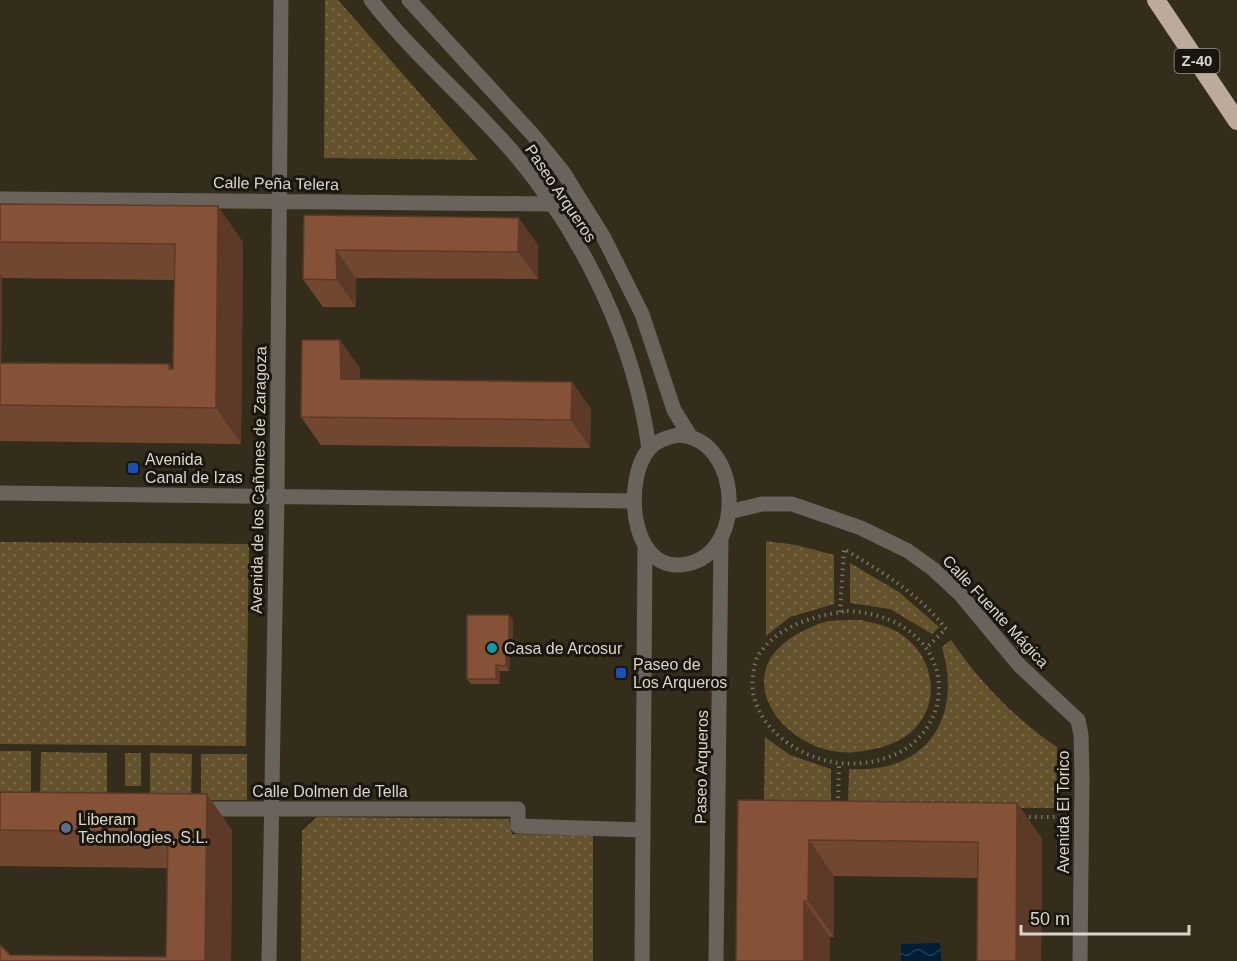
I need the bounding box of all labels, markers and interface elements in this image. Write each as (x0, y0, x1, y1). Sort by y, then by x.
road number: Z-40 (1174, 49, 1220, 73)
street label: Paseo Arqueros (522, 141, 599, 245)
street label: Calle Peña Telera (213, 174, 339, 193)
street label: Avenida de los Cañones de Zaragoza (248, 346, 269, 614)
place label: Avenida Canal de Izas (145, 451, 243, 486)
marker: Avenida Canal de Izas (126, 461, 140, 475)
street label: Calle Fuente Mágica (939, 552, 1052, 671)
place label: Casa de Arcosur (504, 640, 623, 657)
marker: Casa de Arcosur (485, 641, 499, 655)
place label: Paseo de Los Arqueros (633, 656, 727, 691)
marker: Paseo de Los Arqueros (614, 666, 628, 680)
street label: Paseo Arqueros (692, 710, 711, 824)
street label: Avenida El Torico (1055, 750, 1072, 874)
street label: Calle Dolmen de Tella (252, 783, 408, 800)
place label: Liberam Technologies, S.L. (78, 811, 209, 846)
marker: Liberam Technologies, S.L. (59, 821, 73, 835)
scale bar (1021, 898, 1189, 936)
text: 50 m (1030, 909, 1070, 929)

